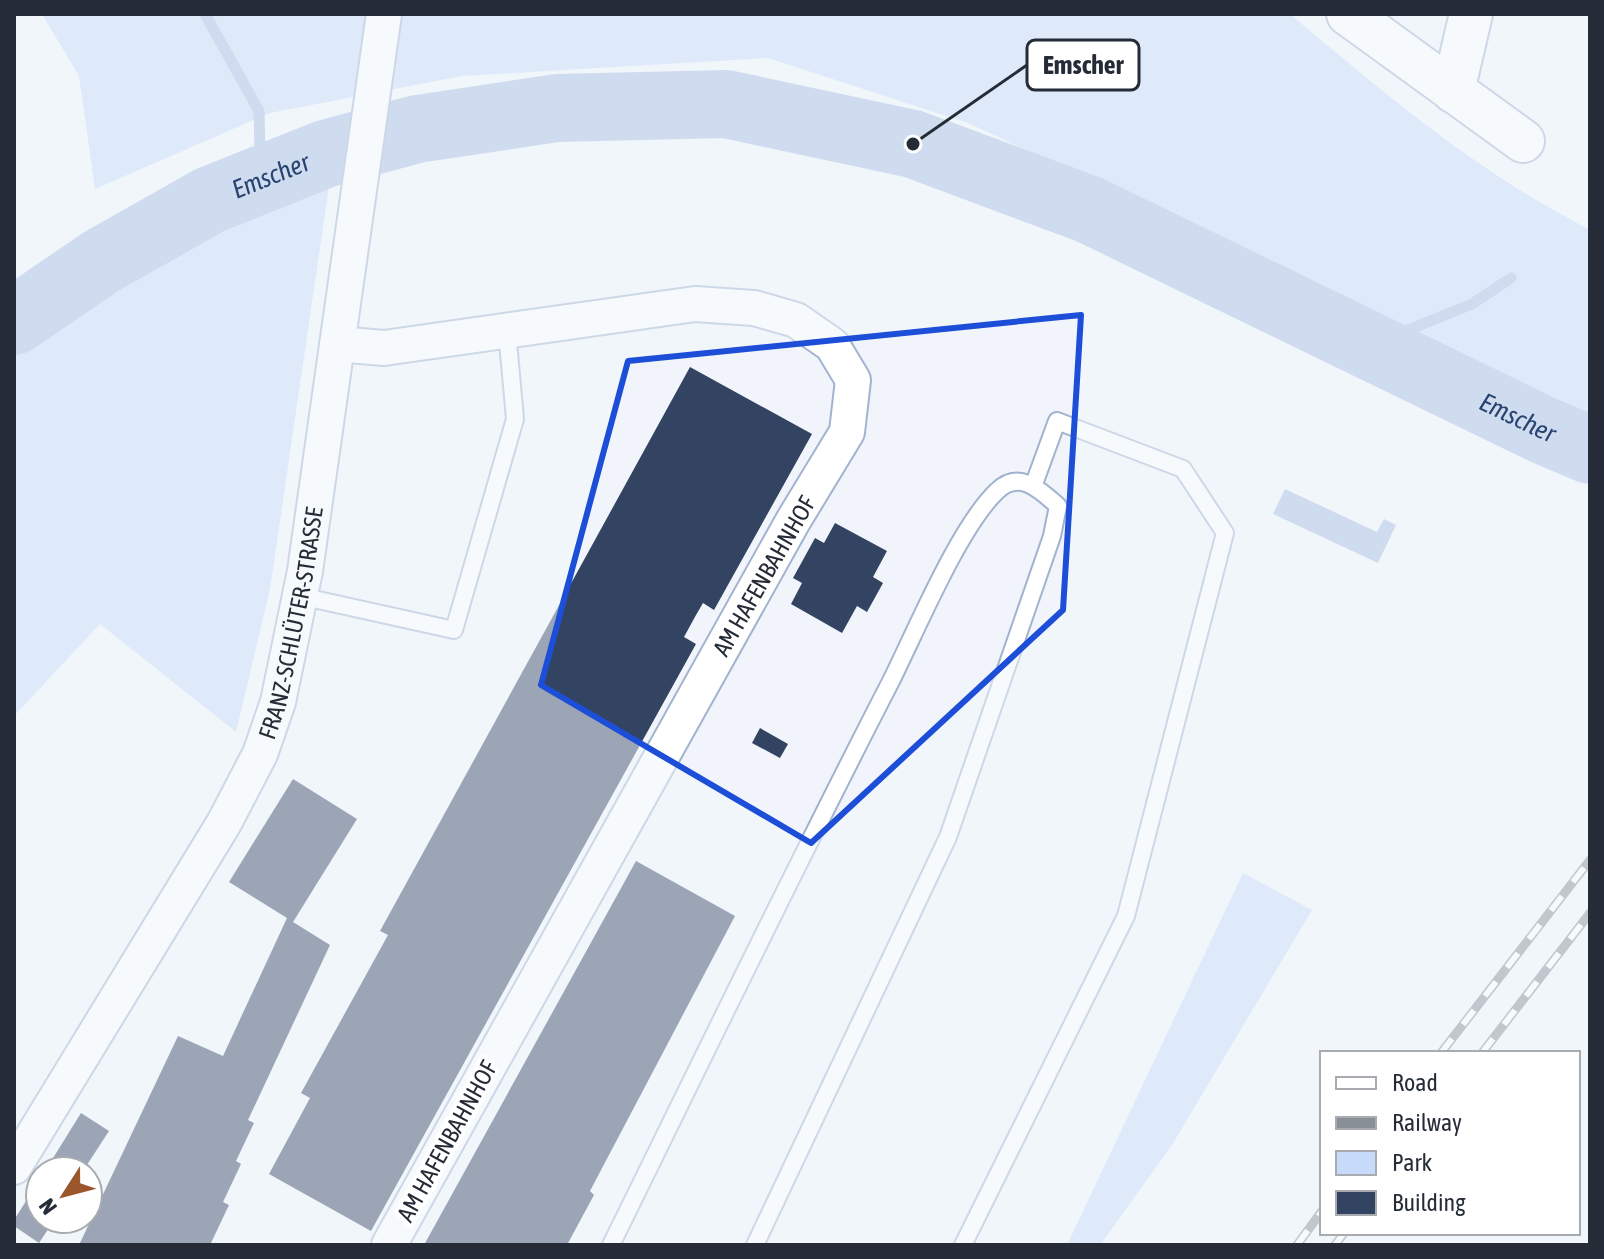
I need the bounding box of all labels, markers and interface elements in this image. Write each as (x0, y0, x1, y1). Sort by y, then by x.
callout: Emscher (1027, 40, 1139, 90)
text: Emscher (1043, 50, 1125, 80)
water label: Emscher (228, 146, 315, 205)
water label: Emscher (1475, 387, 1561, 449)
street label: AM HAFENBAHNHOF (707, 491, 821, 661)
street label: FRANZ-SCHLÜTER-STRASSE (253, 505, 327, 742)
legend (1320, 1051, 1580, 1235)
street label: AM HAFENBAHNHOF (392, 1056, 503, 1226)
text: Road (1392, 1069, 1438, 1096)
text: Railway (1392, 1109, 1462, 1136)
text: Park (1392, 1149, 1433, 1176)
north arrow (24, 1155, 104, 1235)
text: Building (1392, 1189, 1466, 1216)
text: N (33, 1194, 62, 1220)

